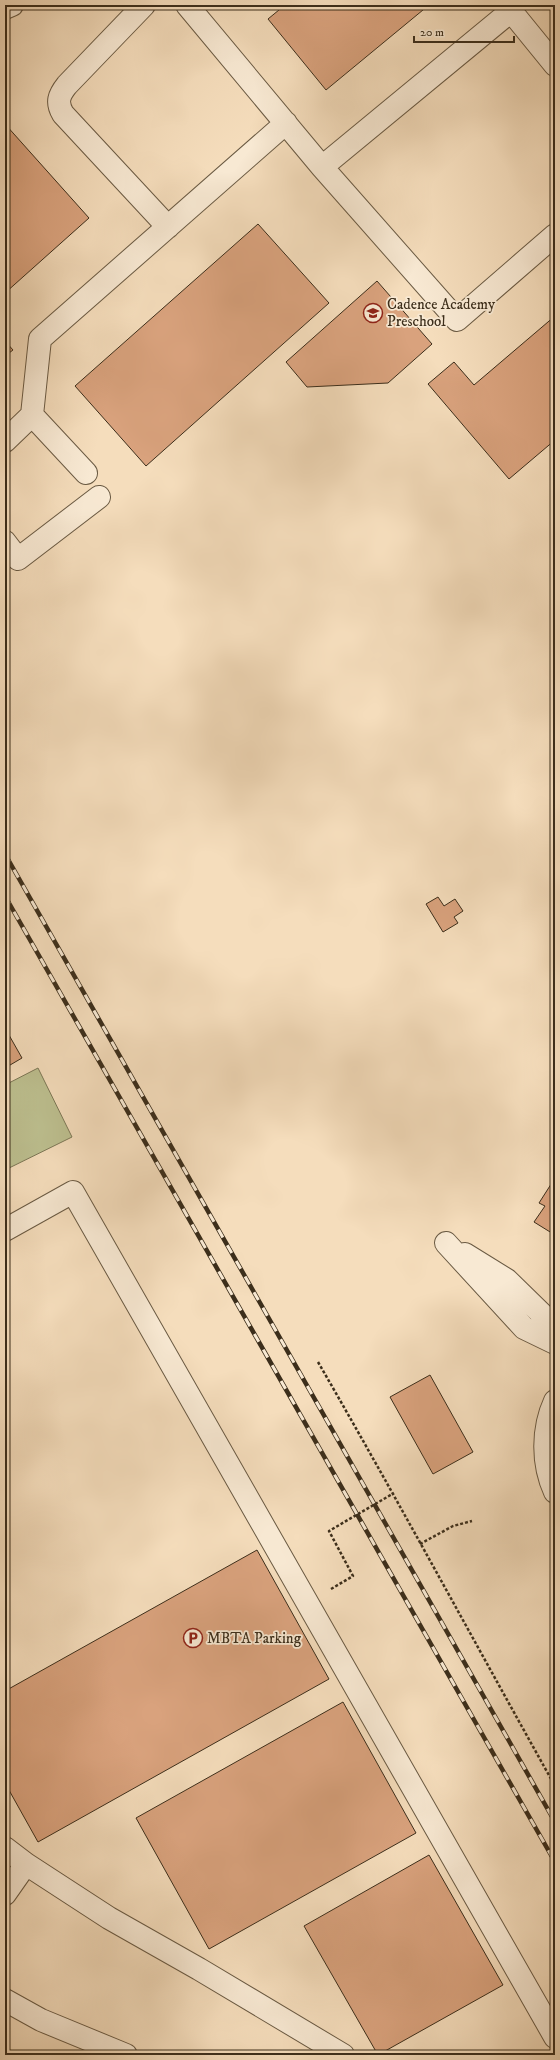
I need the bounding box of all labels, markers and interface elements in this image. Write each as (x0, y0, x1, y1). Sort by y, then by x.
scale bar (414, 18, 514, 44)
text: 20 m (420, 25, 444, 40)
place label: Cadence Academy Preschool (387, 295, 496, 331)
school or university icon: Cadence Academy Preschool (362, 302, 384, 324)
parking icon: MBTA Parking (182, 1627, 204, 1649)
place label: MBTA Parking (207, 1629, 302, 1648)

